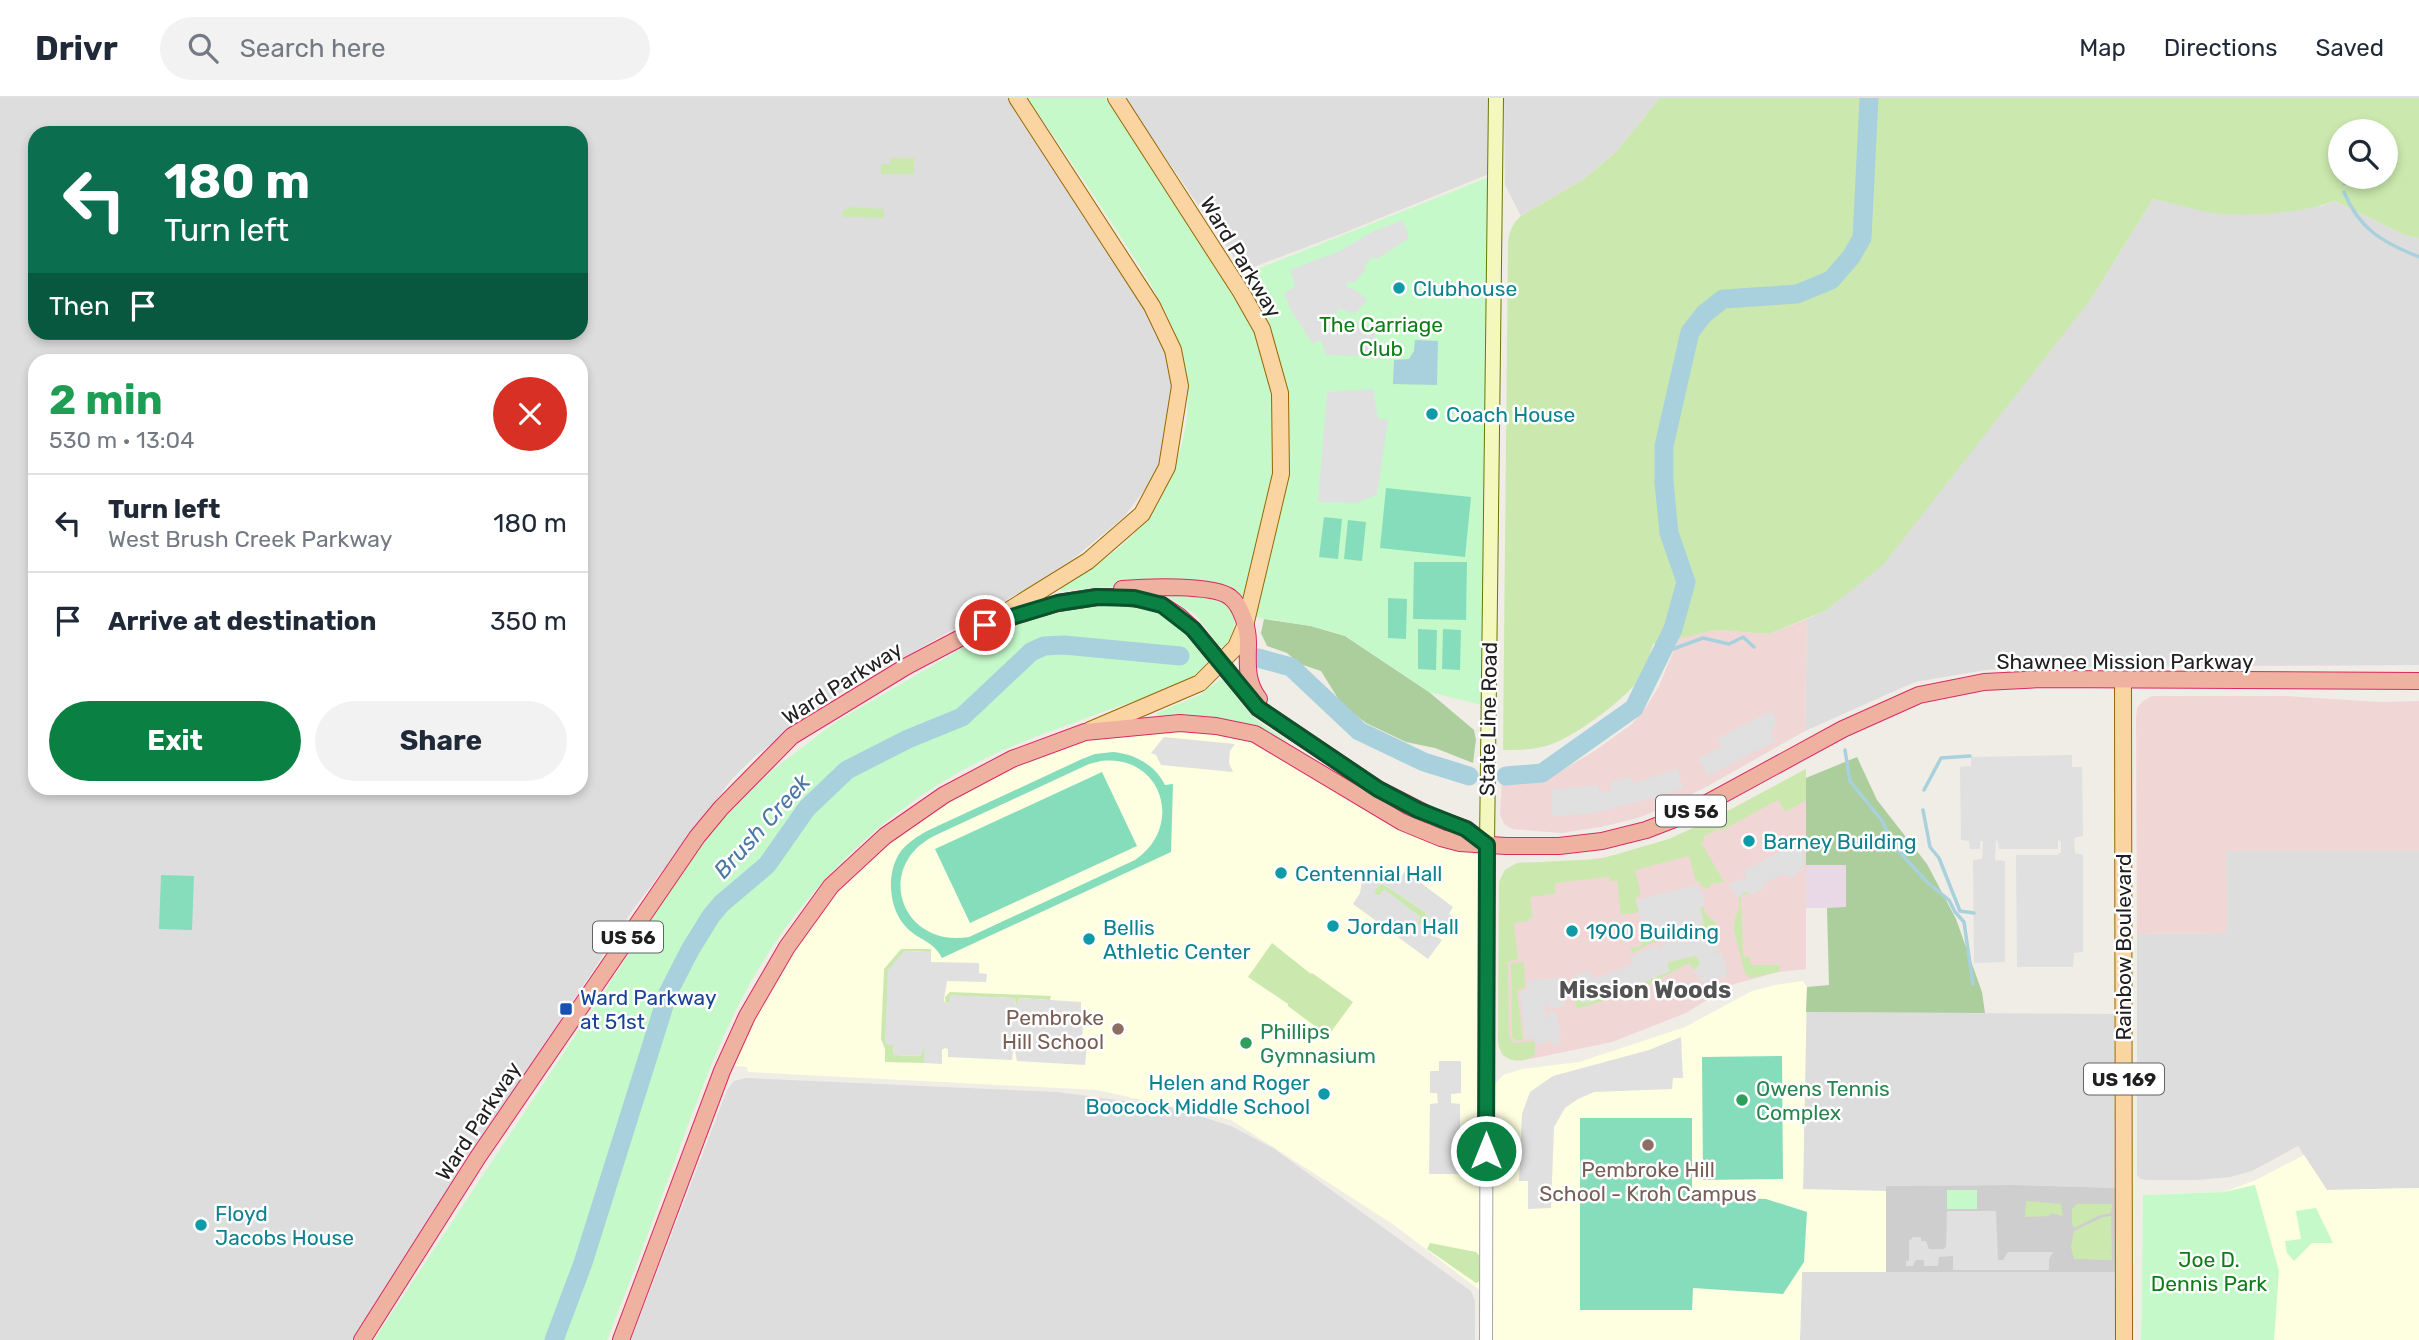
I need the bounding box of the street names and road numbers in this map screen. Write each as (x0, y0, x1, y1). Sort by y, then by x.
street label: Ward Parkway (1195, 192, 1287, 322)
street label: Ward Parkway (777, 636, 907, 730)
street label: State Line Road (1474, 642, 1502, 796)
street label: Shawnee Mission Parkway (1997, 649, 2254, 674)
road number: US 56 (1656, 796, 1726, 826)
street label: Rainbow Boulevard (2111, 853, 2136, 1041)
road number: US 56 (593, 922, 663, 952)
street label: Ward Parkway (430, 1057, 526, 1185)
road number: US 169 (2084, 1063, 2164, 1094)

